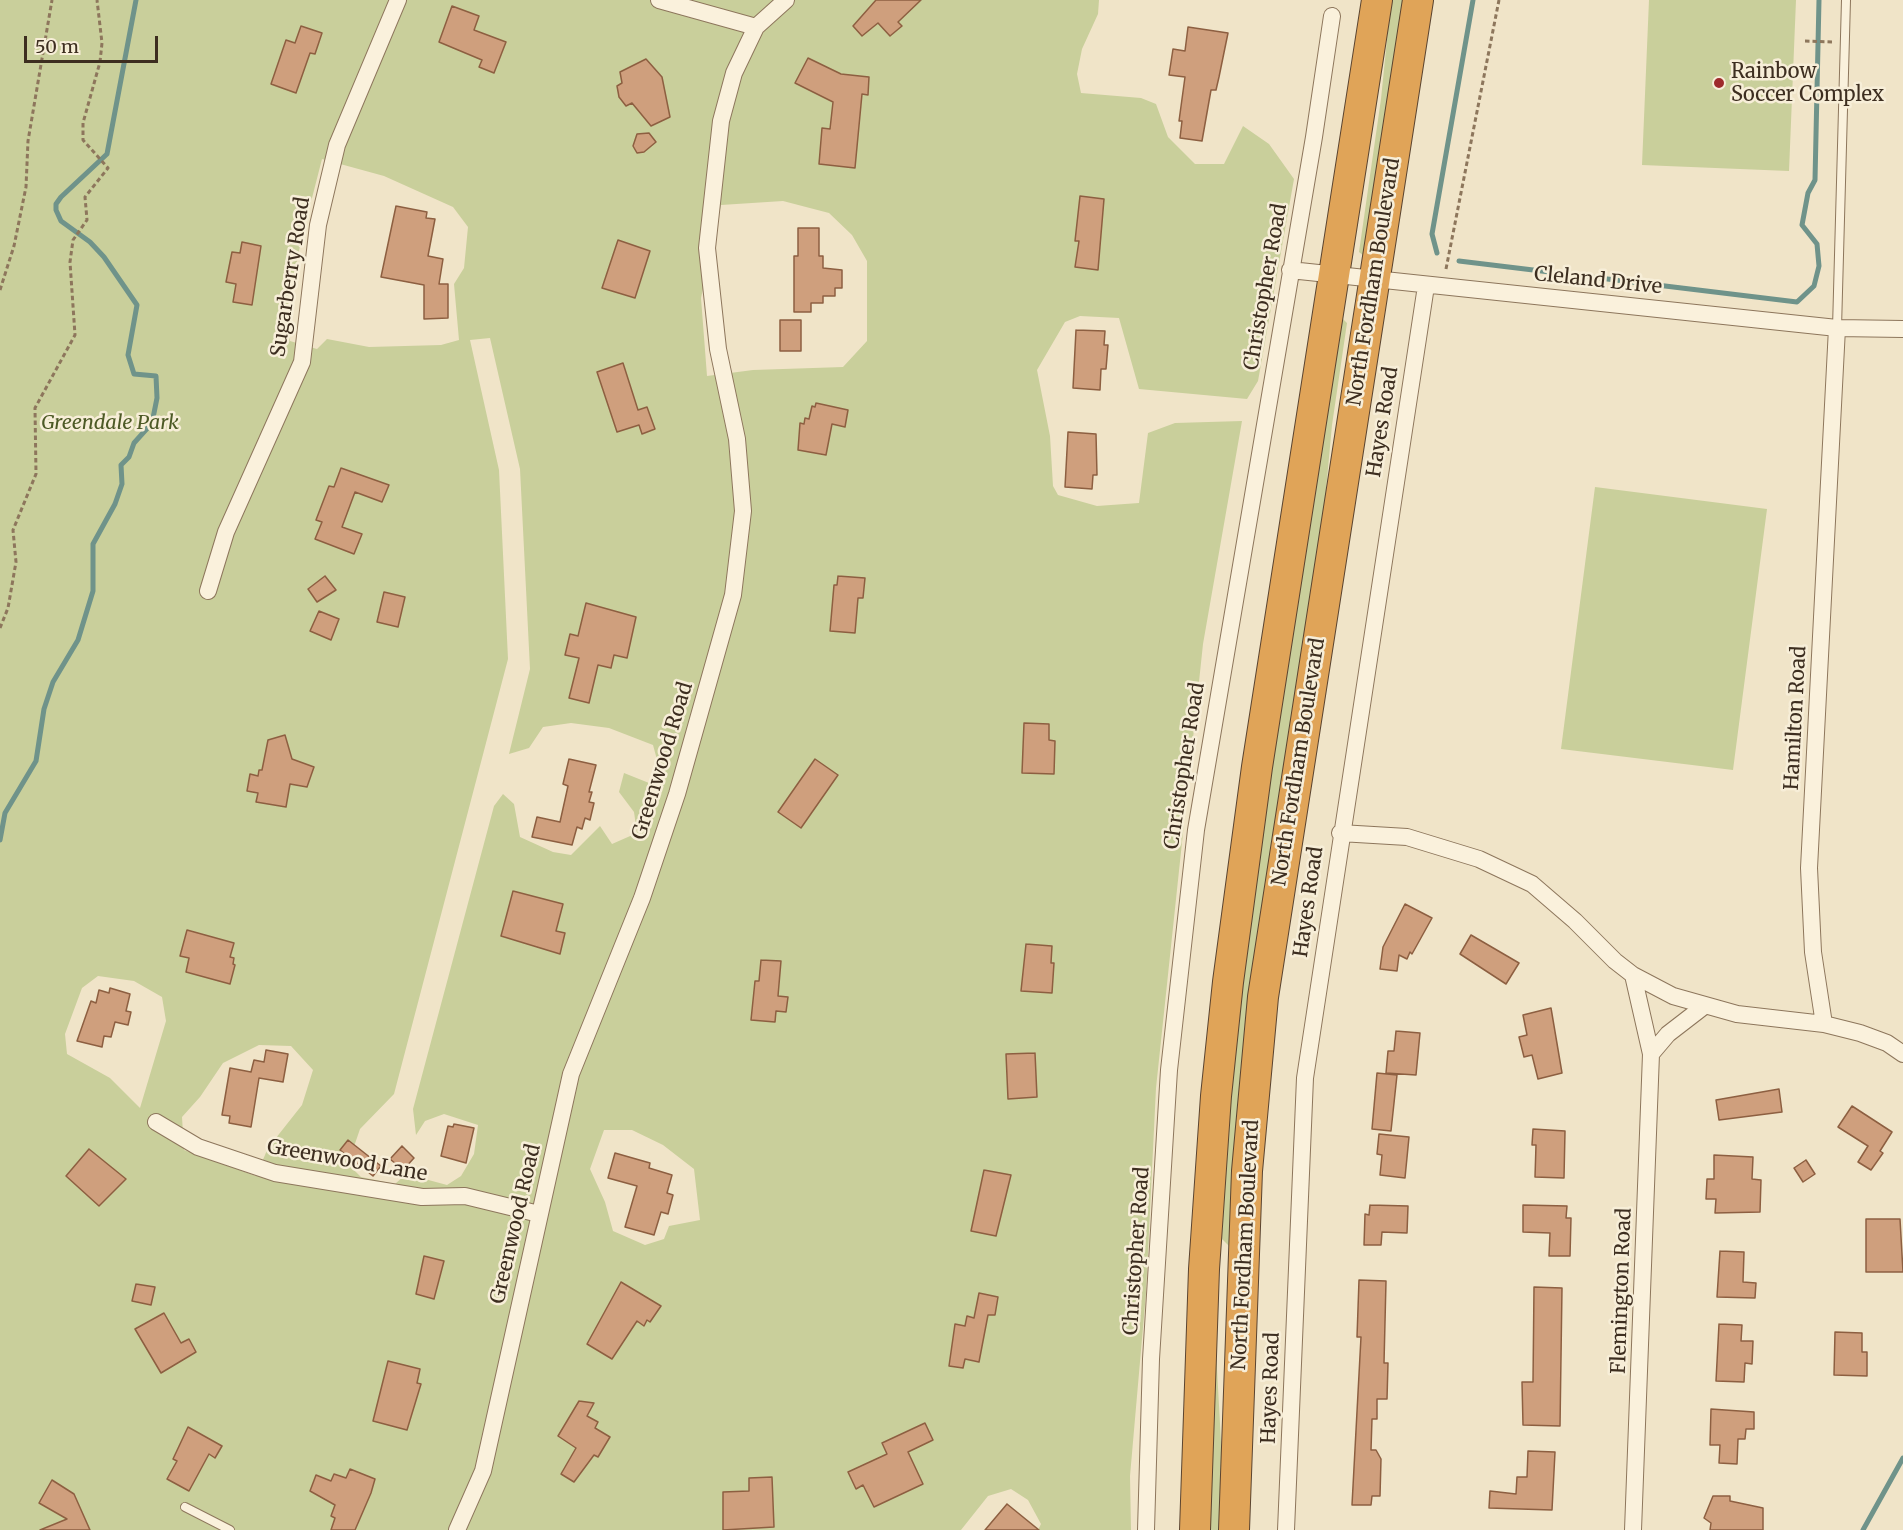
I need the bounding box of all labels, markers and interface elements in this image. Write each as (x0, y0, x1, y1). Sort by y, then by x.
scale bar (27, 24, 160, 62)
text: 50 m (35, 35, 79, 58)
place label: Rainbow Soccer Complex (1731, 60, 1884, 107)
marker: Rainbow Soccer Complex (1712, 76, 1726, 90)
street label: North Fordham Boulevard (1343, 156, 1405, 408)
street label: Sugarberry Road (267, 195, 315, 359)
street label: Christopher Road (1240, 202, 1292, 372)
street label: Cleland Drive (1533, 262, 1663, 300)
street label: Hayes Road (1362, 365, 1404, 479)
park label: Greendale Park (41, 411, 179, 435)
street label: North Fordham Boulevard (1268, 636, 1330, 888)
street label: Hamilton Road (1780, 645, 1812, 791)
street label: Greenwood Road (628, 679, 698, 843)
street label: Christopher Road (1160, 681, 1210, 851)
street label: Hayes Road (1289, 845, 1329, 959)
street label: North Fordham Boulevard (1227, 1119, 1265, 1371)
street label: Greenwood Lane (265, 1135, 429, 1187)
street label: Greenwood Road (486, 1142, 546, 1306)
street label: Christopher Road (1119, 1166, 1155, 1336)
street label: Flemington Road (1607, 1208, 1637, 1374)
street label: Hayes Road (1257, 1332, 1285, 1444)

